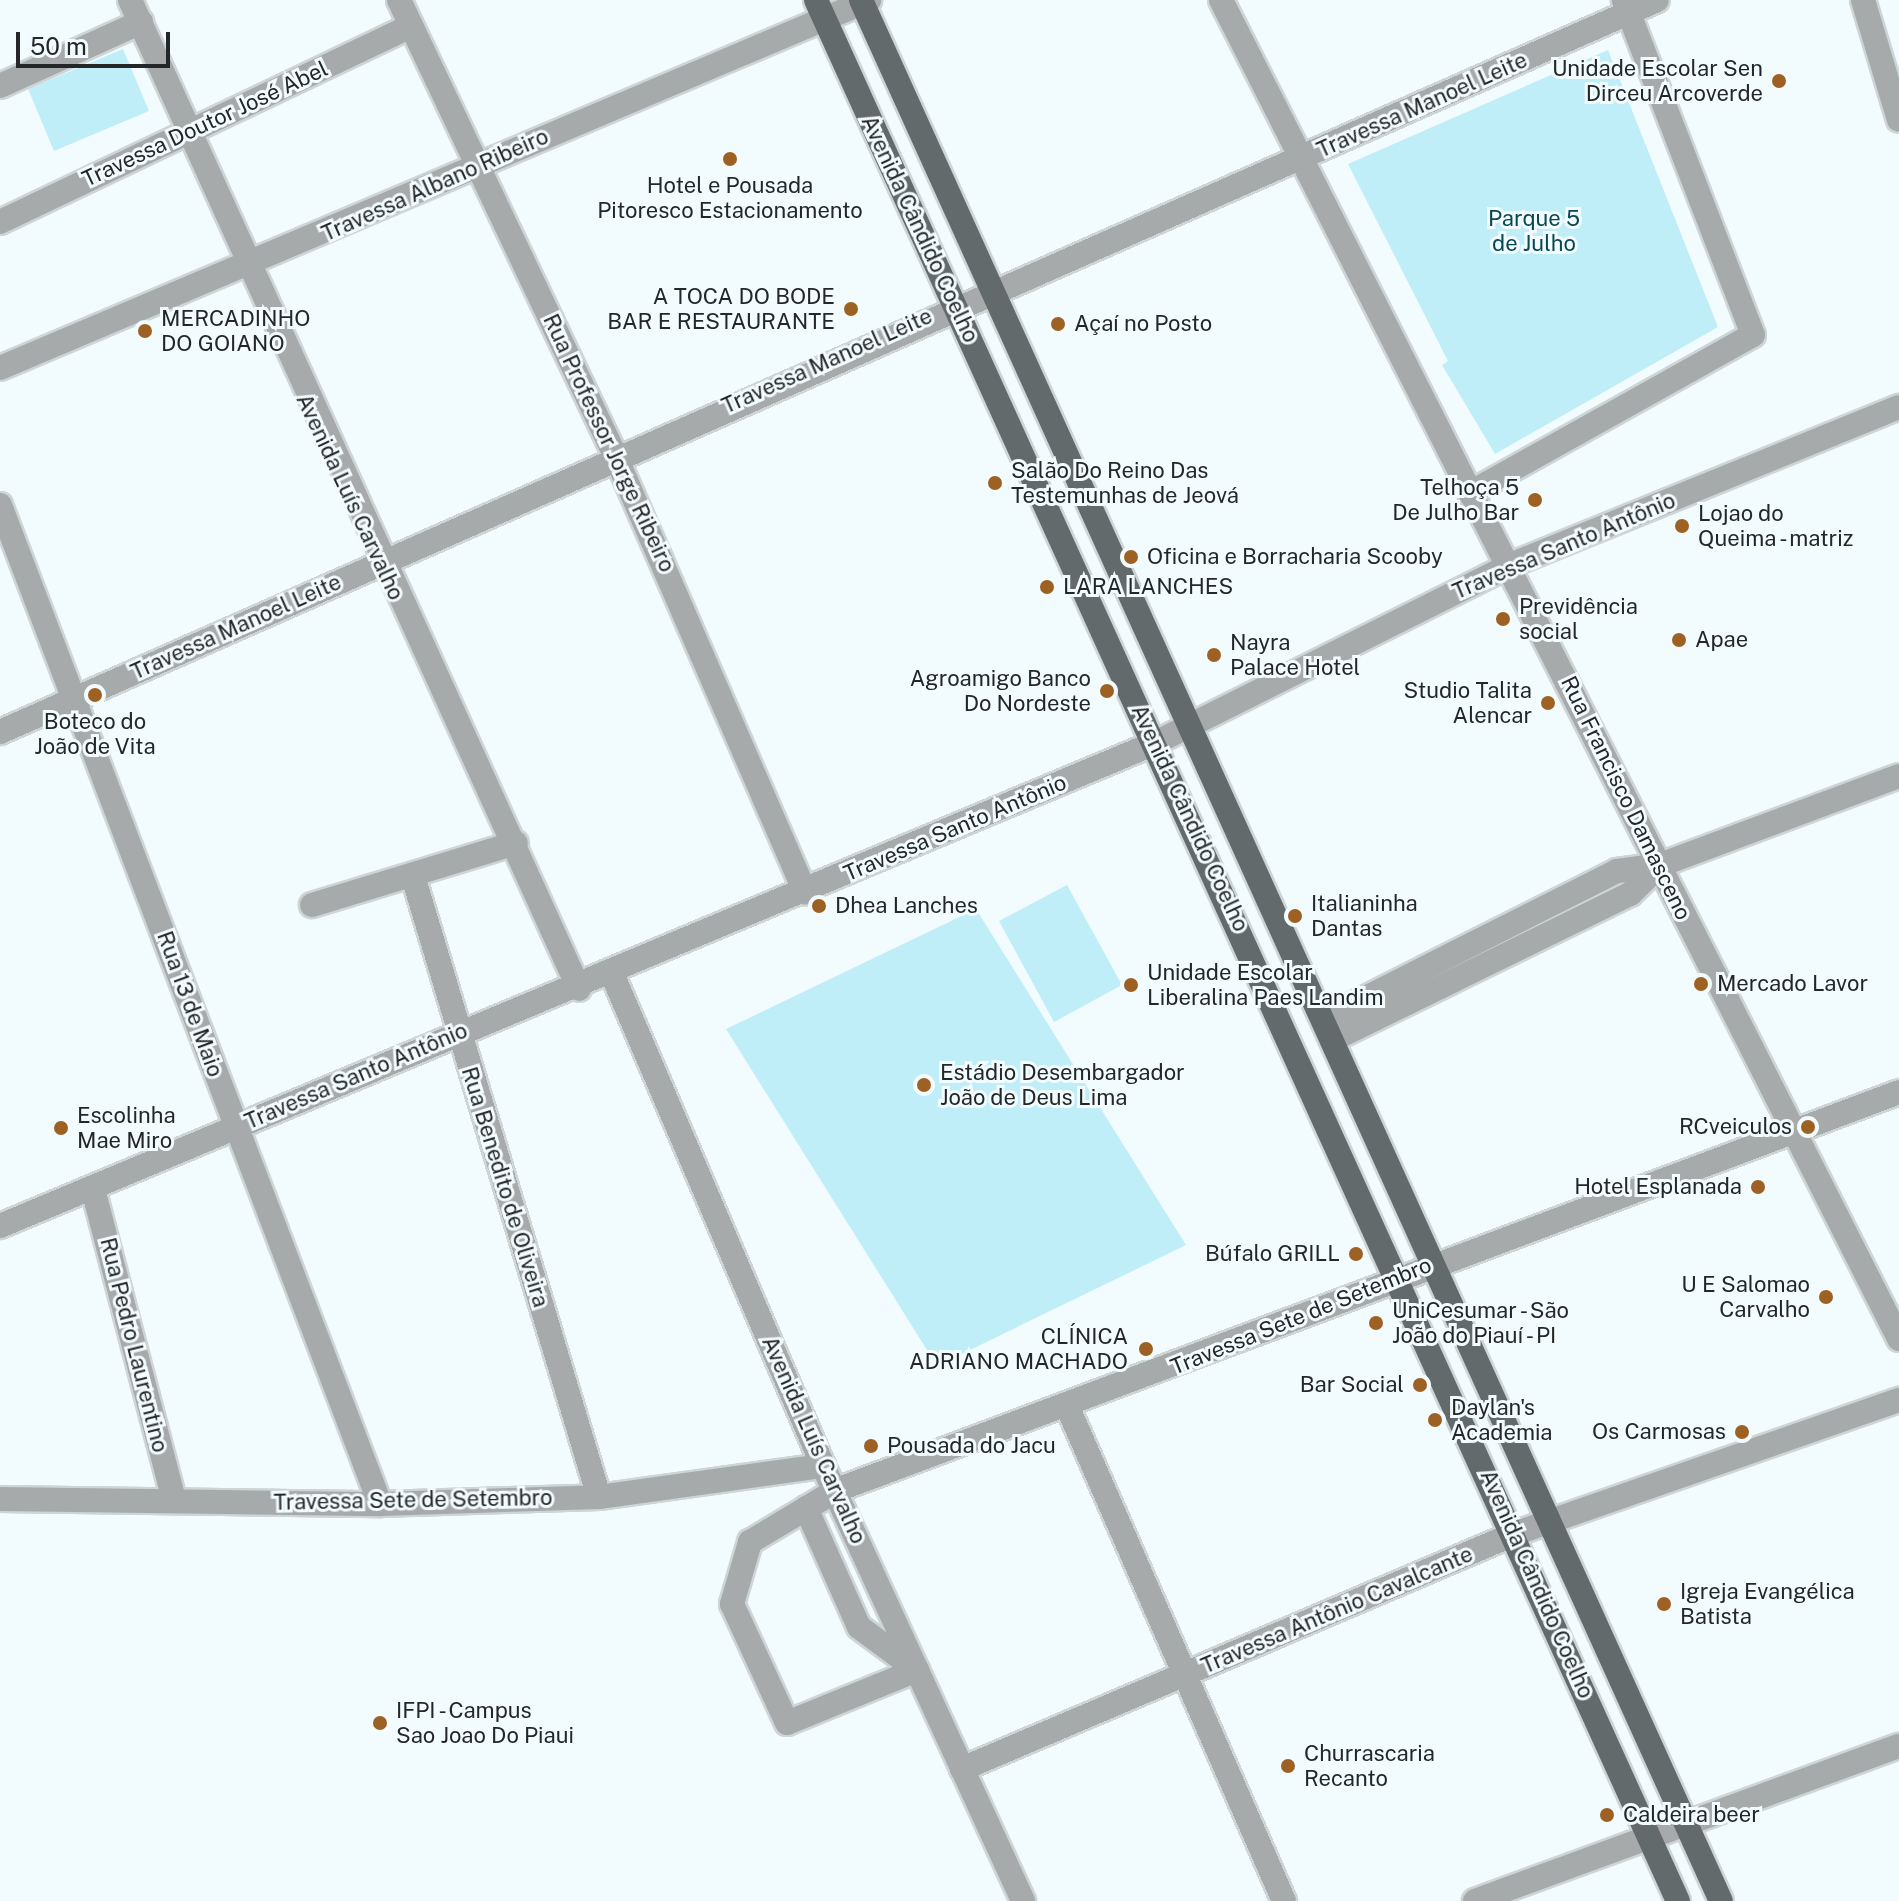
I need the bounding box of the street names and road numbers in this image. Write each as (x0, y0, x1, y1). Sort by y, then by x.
street label: Travessa Manoel Leite (1313, 47, 1531, 163)
street label: Travessa Doutor José Abel (78, 55, 332, 193)
street label: Avenida Cândido Coelho (856, 111, 984, 347)
street label: Travessa Albano Ribeiro (317, 123, 553, 247)
street label: Travessa Manoel Leite (718, 303, 936, 419)
street label: Rua Professor Jorge Ribeiro (538, 310, 680, 576)
street label: Avenida Luís Carvalho (291, 390, 409, 604)
street label: Travessa Santo Antônio (1449, 487, 1679, 605)
street label: Travessa Manoel Leite (127, 569, 345, 685)
street label: Rua Francisco Damasceno (1555, 672, 1697, 924)
street label: Avenida Cândido Coelho (1126, 700, 1254, 936)
street label: Travessa Santo Antônio (840, 769, 1070, 887)
street label: Rua 13 de Maio (151, 927, 229, 1081)
street label: Travessa Santo Antônio (241, 1017, 471, 1135)
street label: Rua Benedito de Oliveira (456, 1063, 554, 1311)
street label: Rua Pedro Laurentino (95, 1235, 173, 1455)
street label: Travessa Sete de Setembro (1166, 1251, 1436, 1381)
street label: Avenida Luís Carvalho (756, 1332, 872, 1548)
street label: Avenida Cândido Coelho (1475, 1466, 1599, 1702)
street label: Travessa Sete de Setembro (273, 1484, 553, 1516)
street label: Travessa Antônio Cavalcante (1197, 1541, 1477, 1679)

